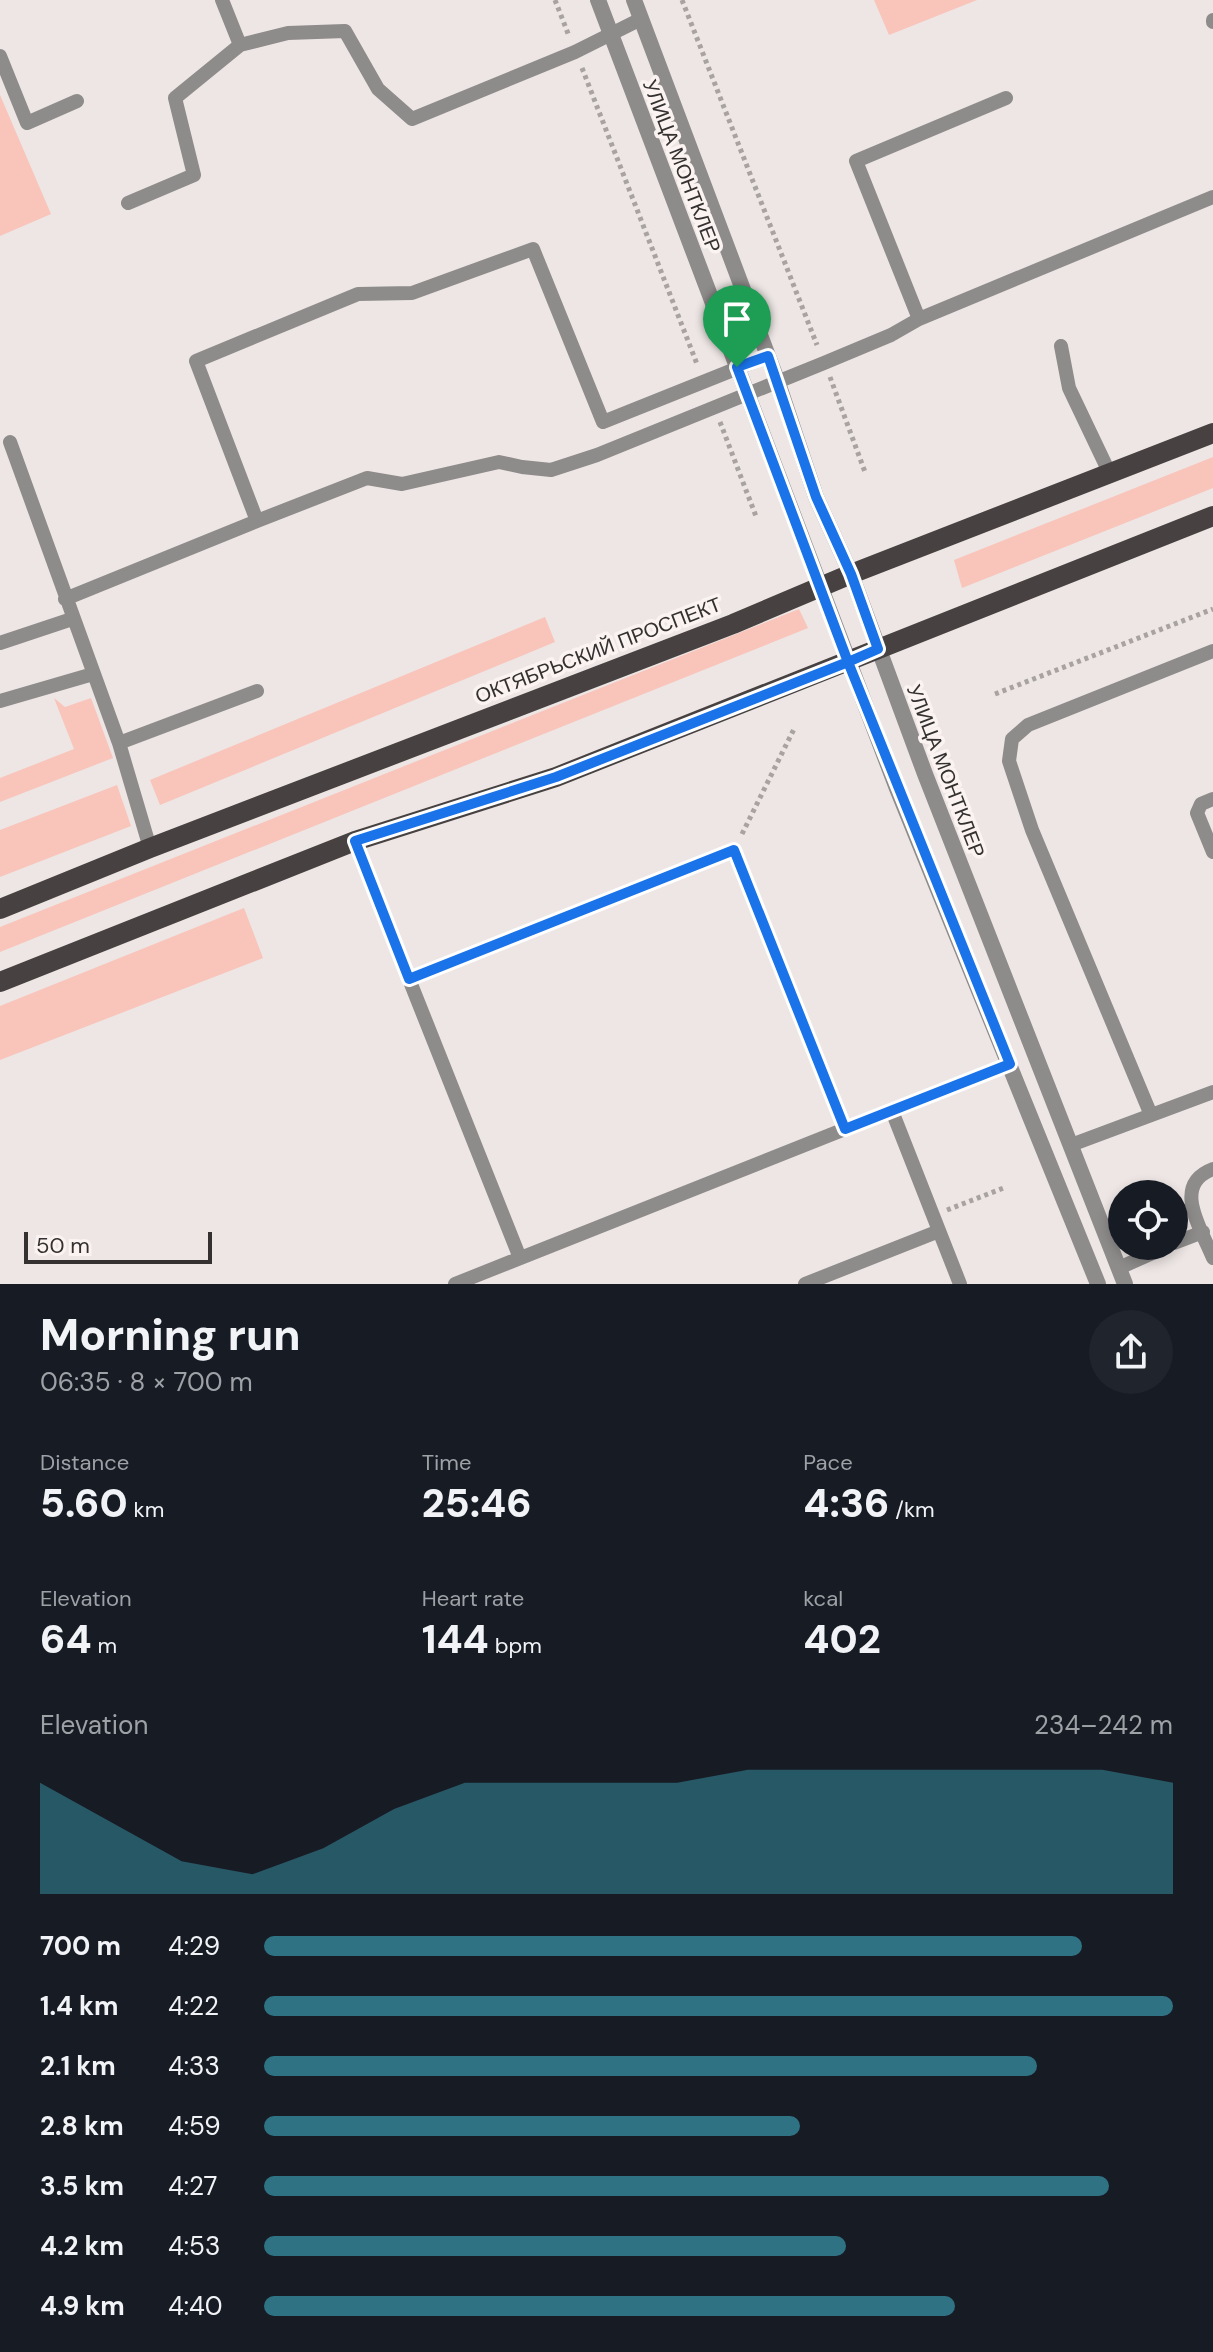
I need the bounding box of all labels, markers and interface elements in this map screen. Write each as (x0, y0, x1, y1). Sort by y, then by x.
street label: УЛИЦА МОНТКЛЕР (637, 76, 727, 256)
pin (703, 285, 771, 367)
icon: arrive (715, 297, 759, 341)
street label: ОКТЯБРЬСКИЙ ПРОСПЕКТ (471, 591, 725, 709)
street label: УЛИЦА МОНТКЛЕР (901, 681, 991, 861)
map controls (1108, 1180, 1188, 1260)
button: locate (1108, 1180, 1188, 1260)
scale bar (24, 1228, 212, 1264)
text: 50 m (36, 1231, 90, 1260)
text: Morning run (40, 1306, 301, 1364)
button: share (1089, 1310, 1173, 1394)
text: 06:35 · 8 × 700 m (40, 1365, 253, 1399)
text: Distance (40, 1448, 129, 1477)
text: Time (422, 1448, 471, 1477)
text: Pace (803, 1448, 853, 1477)
text: 5.60 (40, 1477, 128, 1529)
text: 25:46 (422, 1477, 532, 1529)
text: 4:36 (803, 1477, 890, 1529)
text: km (128, 1495, 164, 1524)
text: /km (890, 1495, 935, 1524)
text: Elevation (40, 1584, 132, 1613)
text: Heart rate (422, 1584, 524, 1613)
text: kcal (803, 1584, 843, 1613)
text: 64 (40, 1613, 92, 1665)
text: 144 (422, 1613, 489, 1665)
text: 402 (803, 1613, 881, 1665)
text: m (92, 1631, 117, 1660)
text: bpm (489, 1631, 542, 1660)
text: Elevation (40, 1708, 148, 1742)
text: 234–242 m (1034, 1708, 1173, 1742)
text: 700 m (40, 1929, 121, 1963)
text: 4:29 (168, 1929, 220, 1963)
text: 1.4 km (40, 1989, 119, 2023)
text: 4:22 (168, 1989, 219, 2023)
text: 2.1 km (40, 2049, 116, 2083)
text: 4:33 (168, 2049, 220, 2083)
text: 2.8 km (40, 2109, 124, 2143)
text: 4:59 (168, 2109, 220, 2143)
text: 3.5 km (40, 2169, 124, 2203)
text: 4:27 (168, 2169, 217, 2203)
text: 4.2 km (40, 2229, 124, 2263)
text: 4:53 (168, 2229, 220, 2263)
text: 4.9 km (40, 2289, 125, 2323)
text: 4:40 (168, 2289, 223, 2323)

